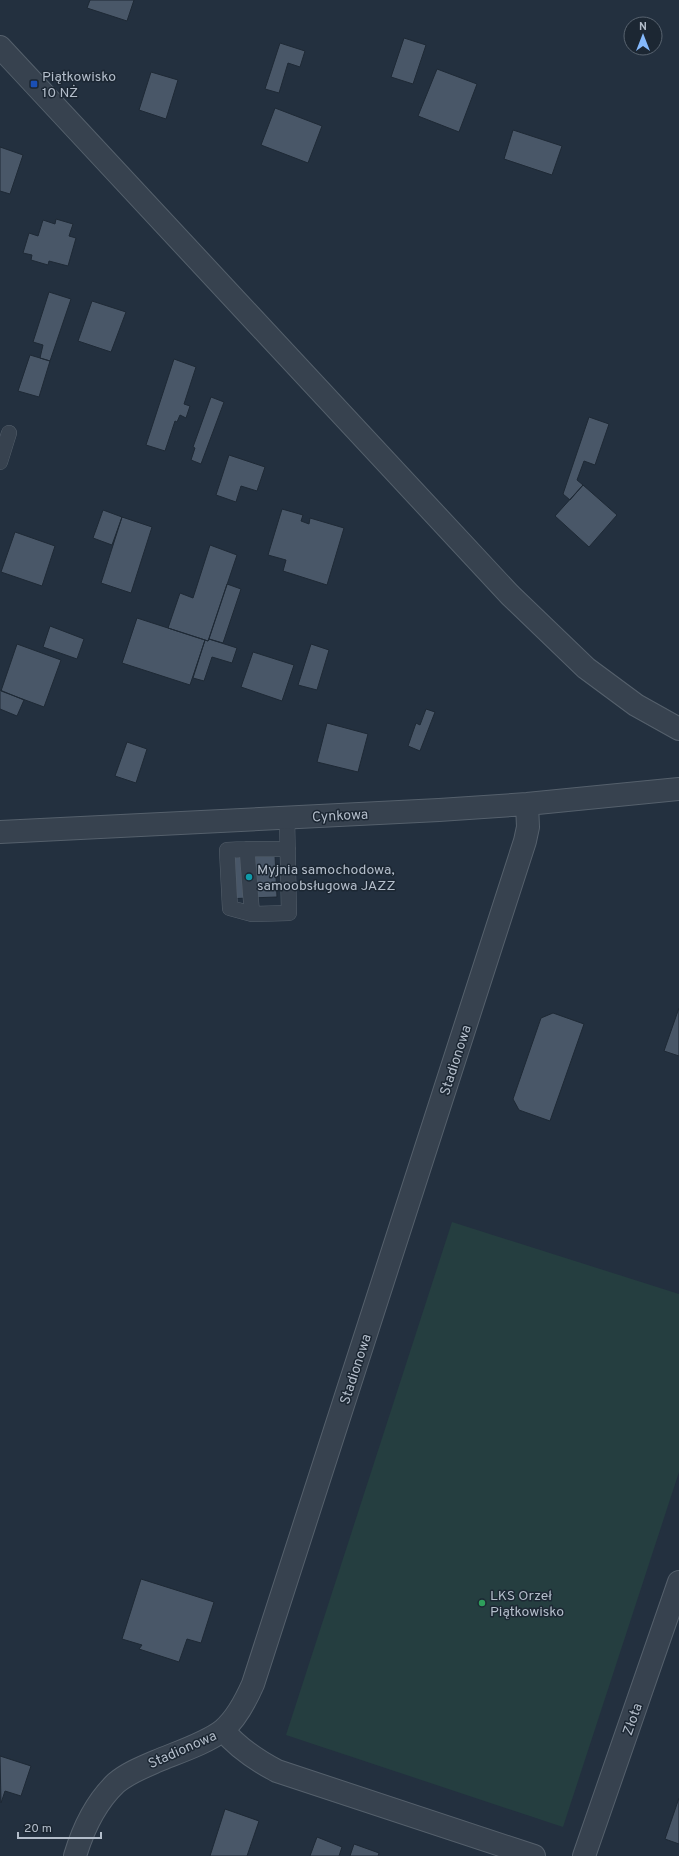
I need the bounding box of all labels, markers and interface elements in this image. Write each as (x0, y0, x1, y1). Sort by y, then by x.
north arrow (623, 16, 663, 56)
text: N (639, 20, 647, 34)
place label: Piątkowisko 10 NŻ (42, 69, 116, 102)
marker: Piątkowisko 10 NŻ (29, 79, 39, 89)
street label: Cynkowa (312, 807, 369, 826)
place label: Myjnia samochodowa, samoobsługowa JAZZ (257, 862, 396, 895)
marker: Myjnia samochodowa, samoobsługowa JAZZ (244, 872, 254, 882)
street label: Stadionowa (437, 1023, 476, 1098)
street label: Stadionowa (337, 1332, 376, 1407)
place label: LKS Orzeł Piątkowisko (490, 1588, 564, 1621)
marker: LKS Orzeł Piątkowisko (477, 1598, 487, 1608)
street label: Złota (620, 1701, 647, 1738)
street label: Stadionowa (146, 1728, 219, 1773)
scale bar (18, 1814, 101, 1840)
text: 20 m (24, 1821, 52, 1837)

